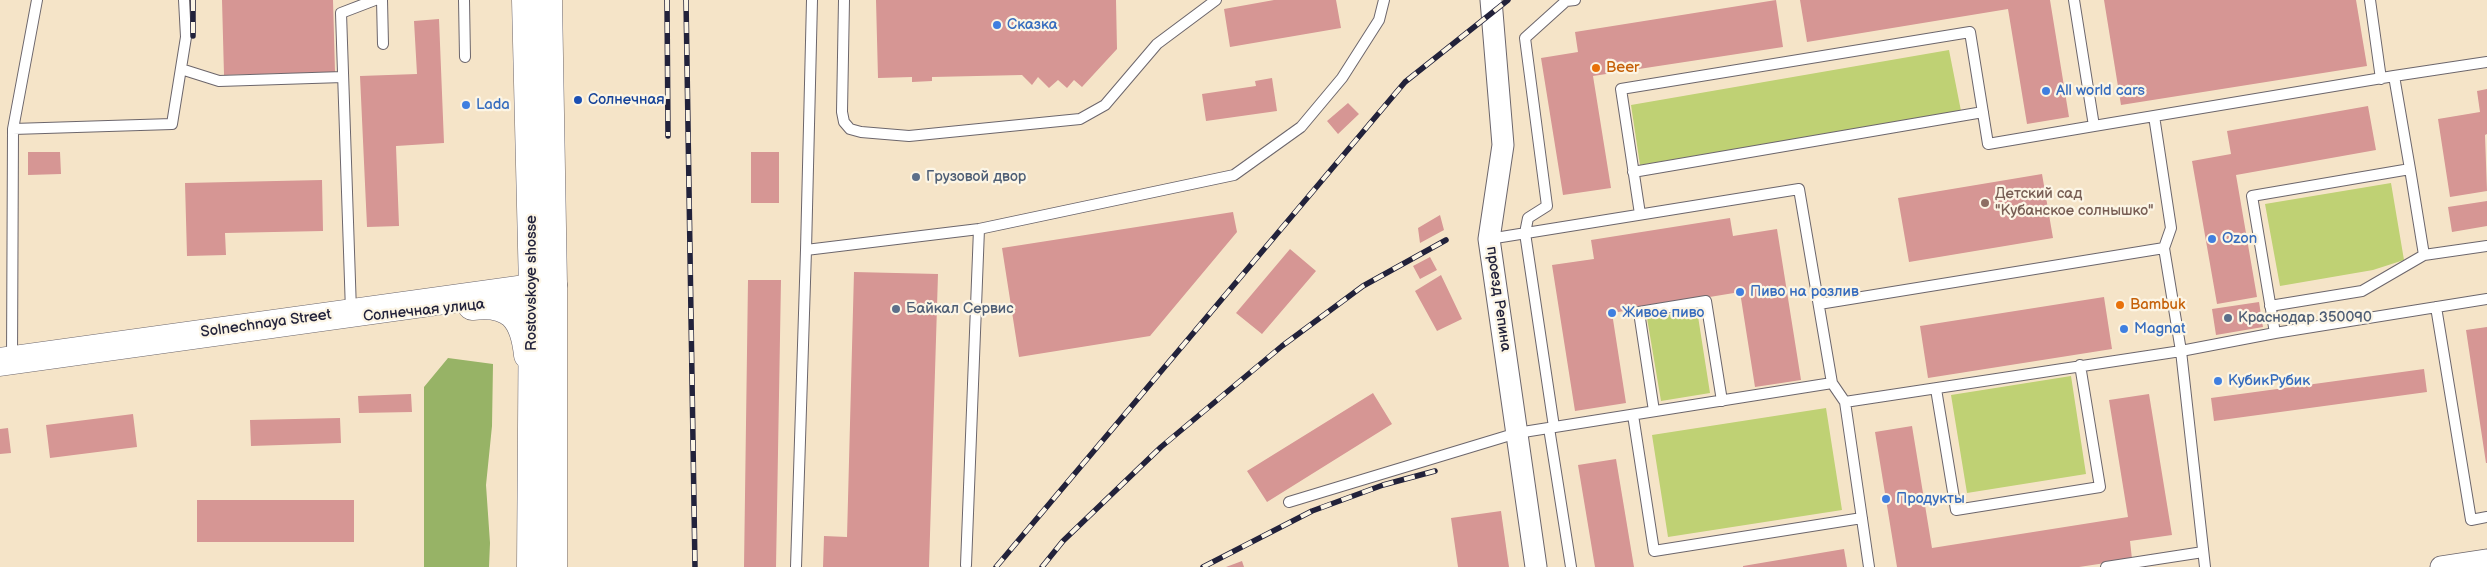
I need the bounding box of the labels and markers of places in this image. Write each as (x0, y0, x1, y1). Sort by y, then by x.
place label: Сказка (1007, 16, 1058, 34)
marker: Сказка (991, 19, 1003, 31)
place label: Beer (1606, 59, 1639, 77)
marker: Beer (1590, 62, 1602, 74)
place label: All world cars (2056, 82, 2145, 100)
marker: All world cars (2040, 85, 2052, 97)
place label: Солнечная (588, 91, 665, 109)
marker: Солнечная (572, 94, 584, 106)
place label: Lada (476, 96, 510, 114)
marker: Lada (460, 99, 472, 111)
place label: Грузовой двор (926, 168, 1026, 186)
marker: Грузовой двор (910, 171, 922, 183)
place label: Детский сад "Кубанское солнышко" (1995, 185, 2154, 220)
marker: Детский сад "Кубанское солнышко" (1979, 197, 1991, 209)
place label: Ozon (2222, 230, 2257, 248)
marker: Ozon (2206, 233, 2218, 245)
place label: Пиво на розлив (1750, 283, 1859, 301)
marker: Пиво на розлив (1734, 286, 1746, 298)
place label: Bambuk (2130, 296, 2185, 314)
marker: Bambuk (2114, 299, 2126, 311)
place label: Байкал Сервис (906, 300, 1014, 318)
marker: Байкал Сервис (890, 303, 902, 315)
place label: Живое пиво (1622, 304, 1704, 322)
marker: Живое пиво (1606, 307, 1618, 319)
place label: Краснодар 350090 (2238, 309, 2372, 327)
marker: Краснодар 350090 (2222, 312, 2234, 324)
place label: Magnat (2134, 320, 2186, 338)
marker: Magnat (2118, 323, 2130, 335)
place label: КубикРубик (2228, 372, 2310, 390)
marker: КубикРубик (2212, 375, 2224, 387)
place label: Продукты (1896, 490, 1965, 508)
marker: Продукты (1880, 493, 1892, 505)

